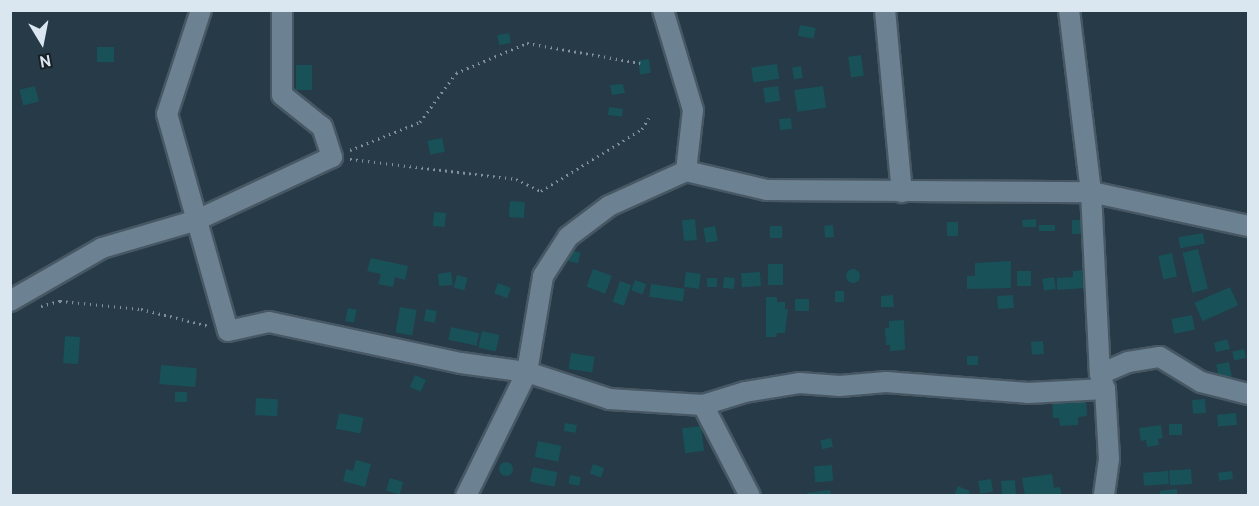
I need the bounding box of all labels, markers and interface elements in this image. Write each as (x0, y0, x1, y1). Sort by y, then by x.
north arrow (12, 12, 72, 72)
text: N (38, 49, 53, 71)

